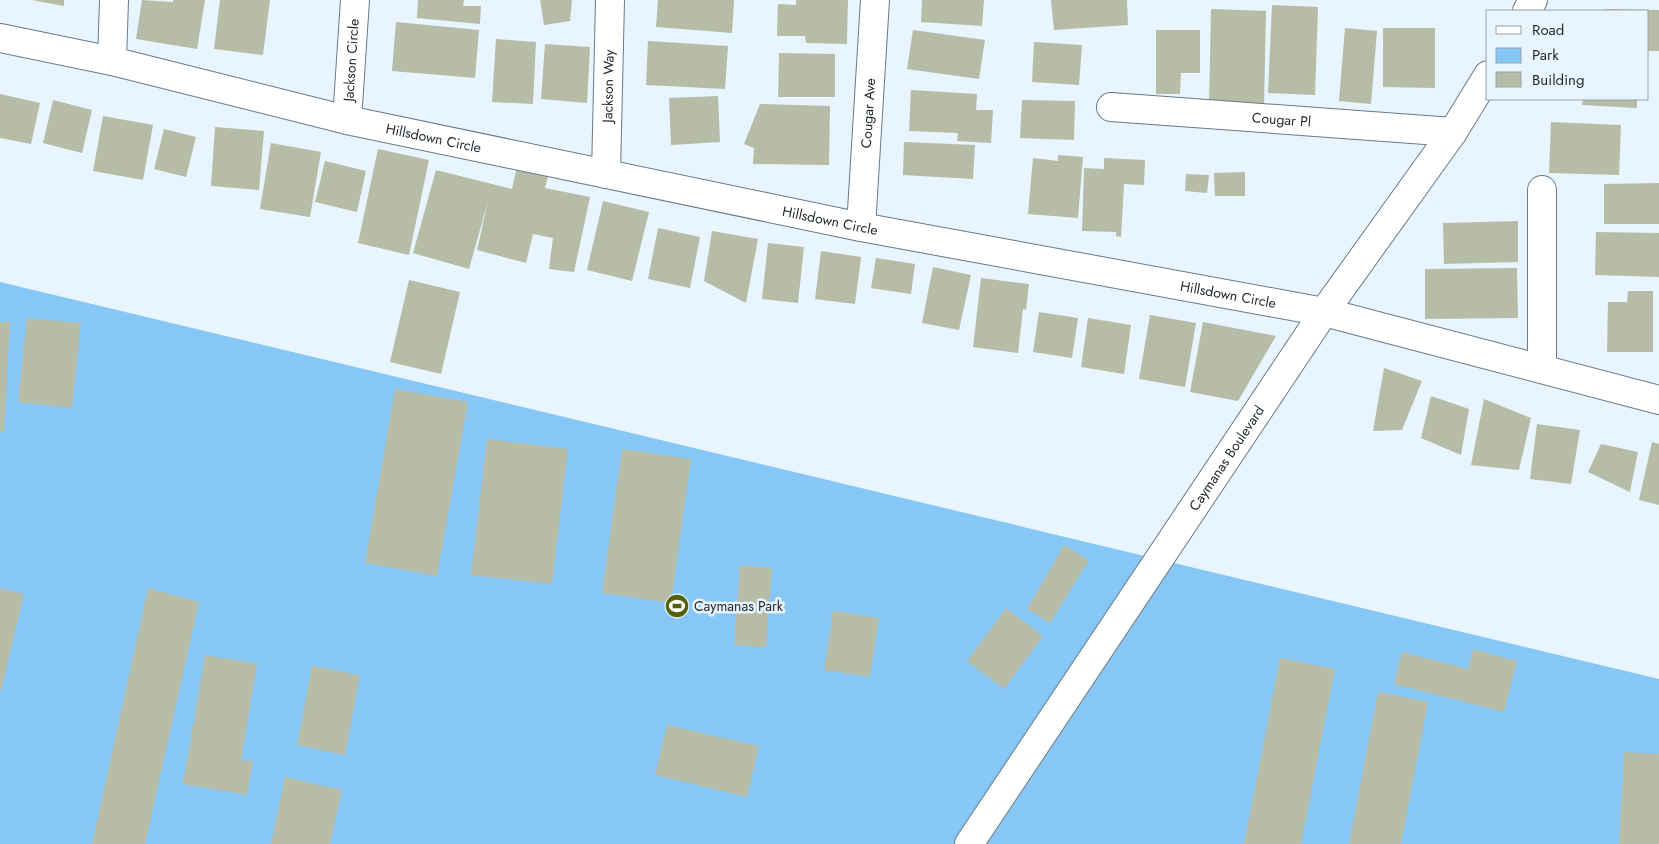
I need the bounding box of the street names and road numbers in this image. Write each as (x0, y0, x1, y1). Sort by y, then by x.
street label: Jackson Circle (338, 18, 364, 104)
street label: Jackson Way (597, 48, 619, 125)
street label: Cougar Ave (856, 78, 880, 149)
street label: Cougar Pl (1251, 107, 1312, 132)
street label: Hillsdown Circle (384, 118, 483, 158)
street label: Hillsdown Circle (780, 201, 880, 240)
street label: Hillsdown Circle (1179, 276, 1278, 313)
street label: Caymanas Boulevard (1184, 401, 1269, 515)

